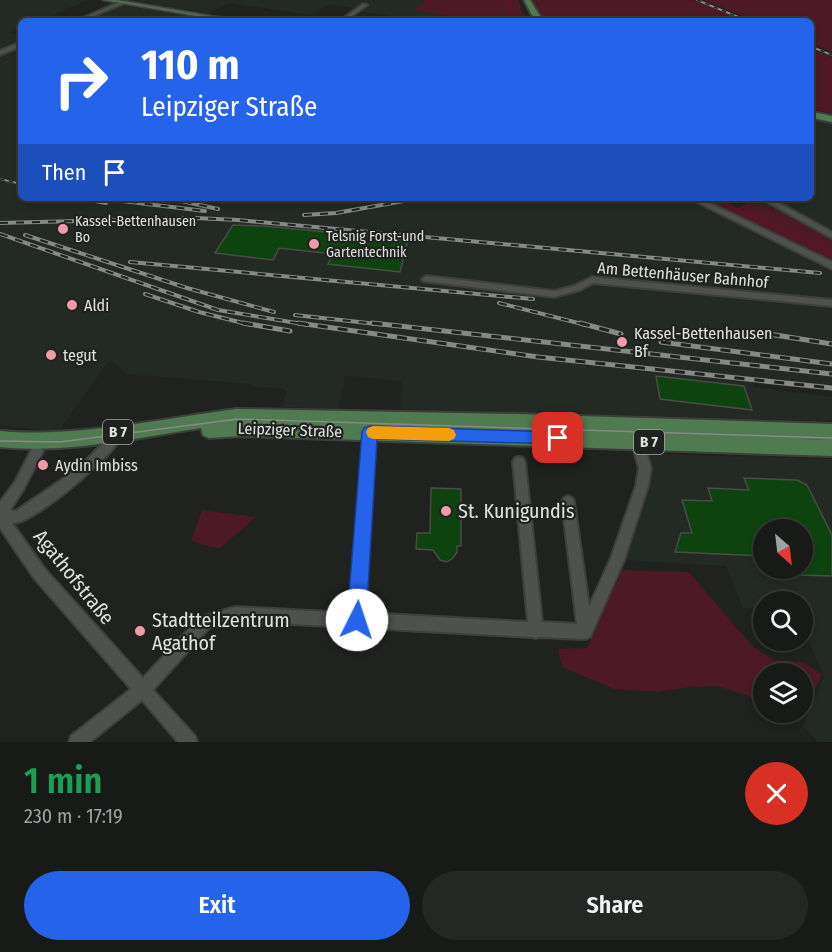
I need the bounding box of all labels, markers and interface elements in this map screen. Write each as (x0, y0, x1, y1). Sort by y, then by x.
text: 110 m (141, 40, 240, 90)
icon: right (42, 42, 120, 120)
text: Leipziger Straße (141, 91, 317, 123)
icon: arrive (98, 156, 131, 189)
text: Then (42, 159, 86, 186)
place label: Kassel-Bettenhausen Bo (75, 213, 196, 246)
marker: Kassel-Bettenhausen Bo (56, 222, 70, 236)
place label: Telsnig Forst-und Gartentechnik (326, 228, 424, 261)
marker: Telsnig Forst-und Gartentechnik (307, 237, 321, 251)
street label: Am Bettenhäuser Bahnhof (597, 258, 770, 292)
place label: Aldi (84, 296, 109, 315)
marker: Aldi (65, 298, 79, 312)
place label: Kassel-Bettenhausen Bf (634, 324, 772, 361)
marker: Kassel-Bettenhausen Bf (615, 335, 629, 349)
place label: tegut (63, 346, 98, 365)
marker: tegut (44, 348, 58, 362)
pin (532, 412, 583, 463)
street label: Leipziger Straße (237, 419, 343, 441)
road number: B 7 (103, 420, 133, 444)
icon: arrive (541, 421, 574, 454)
road number: B 7 (634, 430, 664, 454)
place label: Aydin Imbiss (55, 456, 138, 475)
marker: Aydin Imbiss (36, 458, 50, 472)
place label: St. Kunigundis (458, 499, 574, 523)
marker: St. Kunigundis (439, 504, 453, 518)
north arrow (753, 519, 813, 579)
map controls (753, 519, 813, 723)
street label: Agathofstraße (29, 525, 119, 629)
position arrow (325, 588, 389, 652)
button: search (753, 591, 813, 651)
place label: Stadtteilzentrum Agathof (152, 608, 290, 655)
marker: Stadtteilzentrum Agathof (133, 624, 147, 638)
button: layers (753, 663, 813, 723)
text: 1 min (24, 759, 102, 803)
button: close (745, 762, 808, 825)
text: 230 m · 17:19 (24, 804, 123, 828)
button: Exit (24, 871, 410, 940)
button: Share (422, 871, 808, 940)

